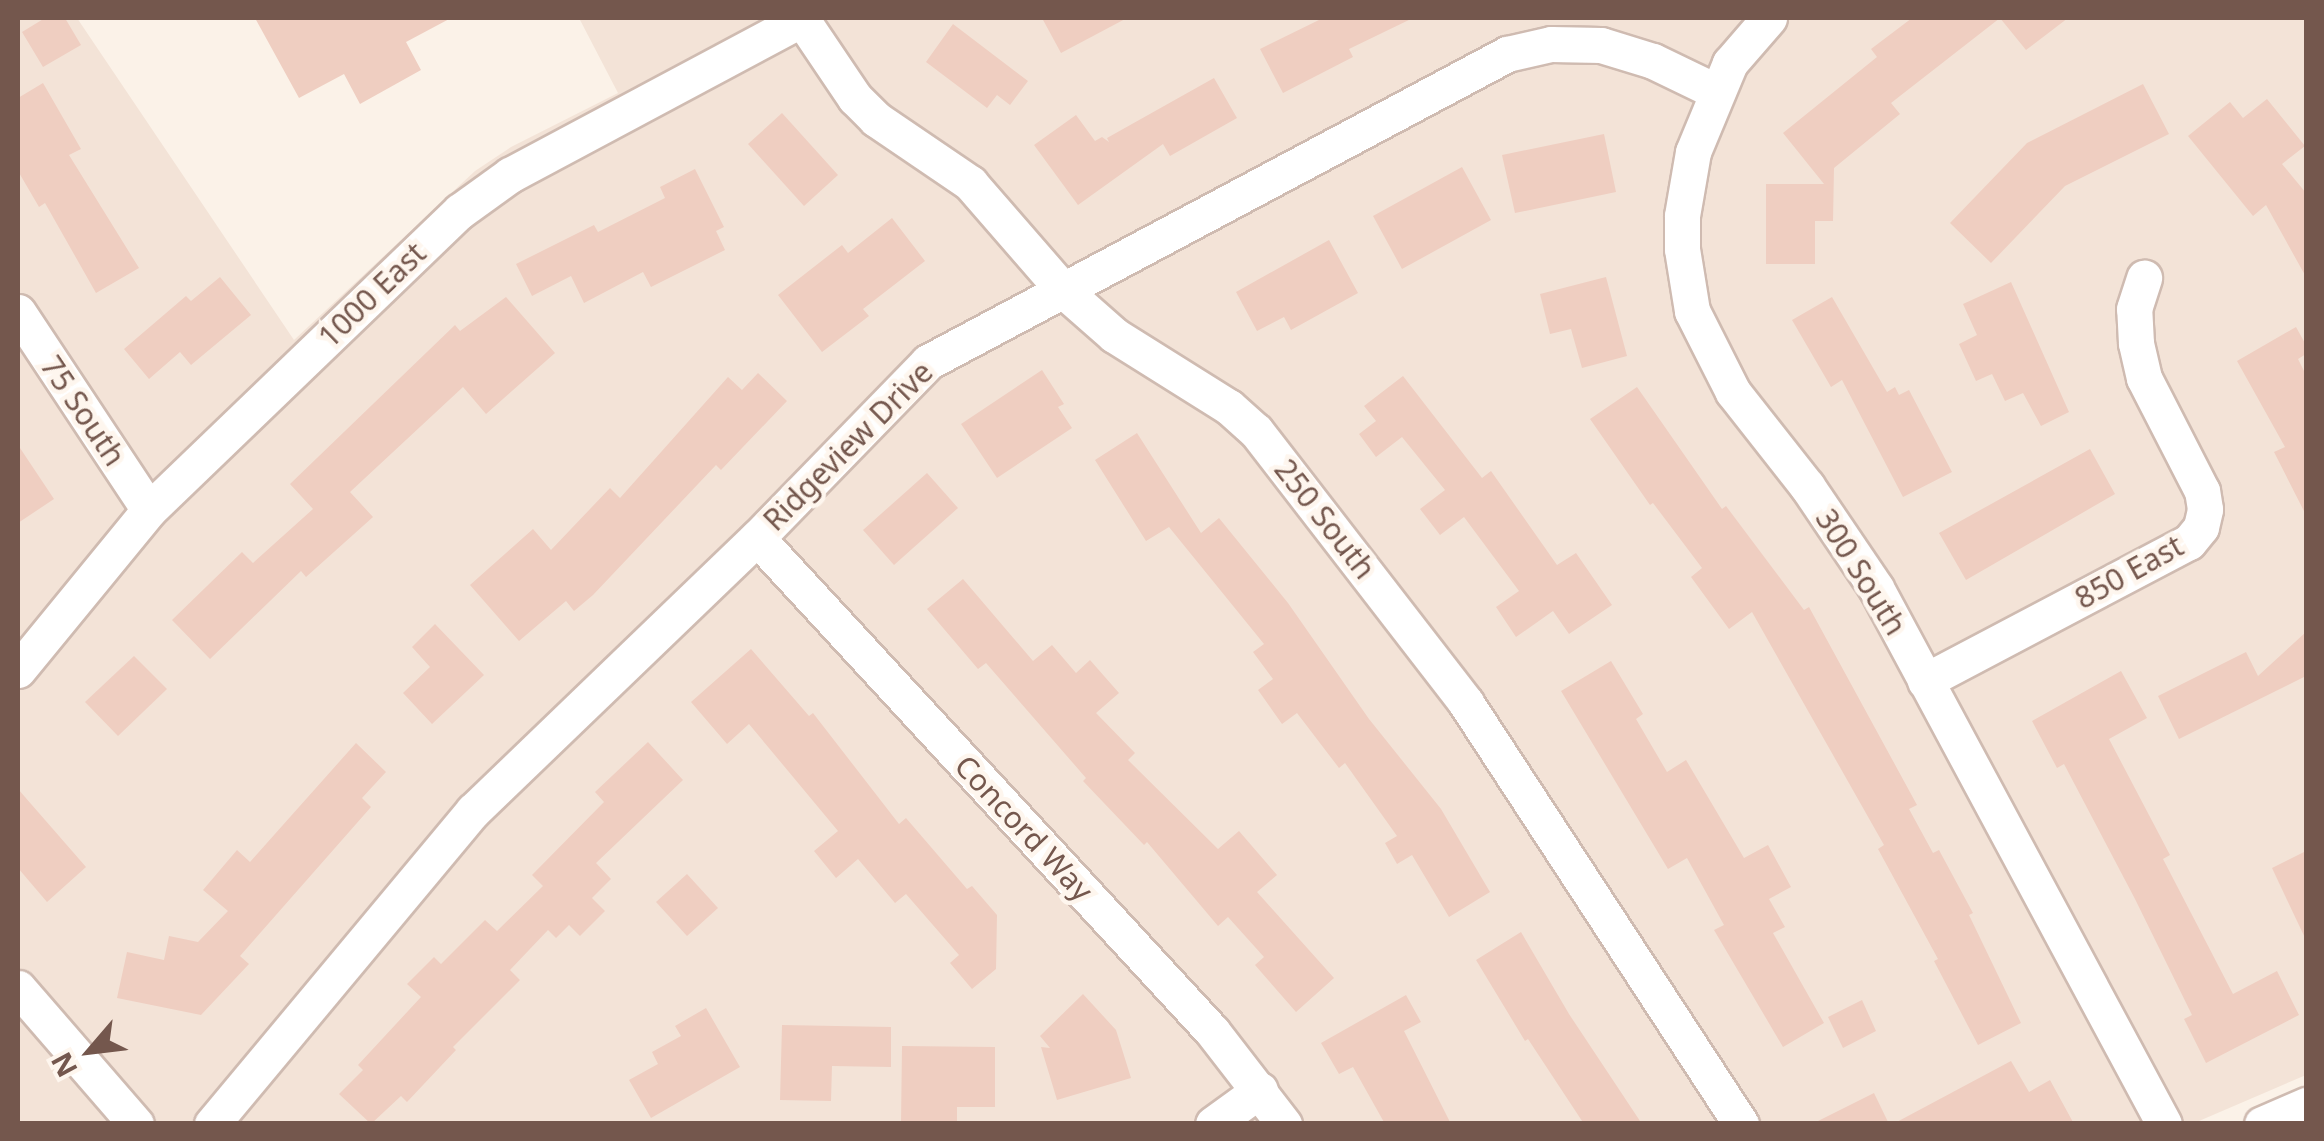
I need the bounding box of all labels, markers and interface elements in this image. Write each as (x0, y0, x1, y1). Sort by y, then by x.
street label: 1000 East (311, 235, 433, 355)
street label: 75 South (33, 349, 133, 473)
street label: Ridgeview Drive (756, 354, 940, 538)
street label: 250 South (1267, 452, 1383, 586)
street label: 300 South (1808, 502, 1914, 642)
street label: 850 East (2069, 528, 2189, 616)
street label: Concord Way (948, 748, 1100, 908)
north arrow (40, 1001, 140, 1101)
text: N (41, 1046, 86, 1084)

